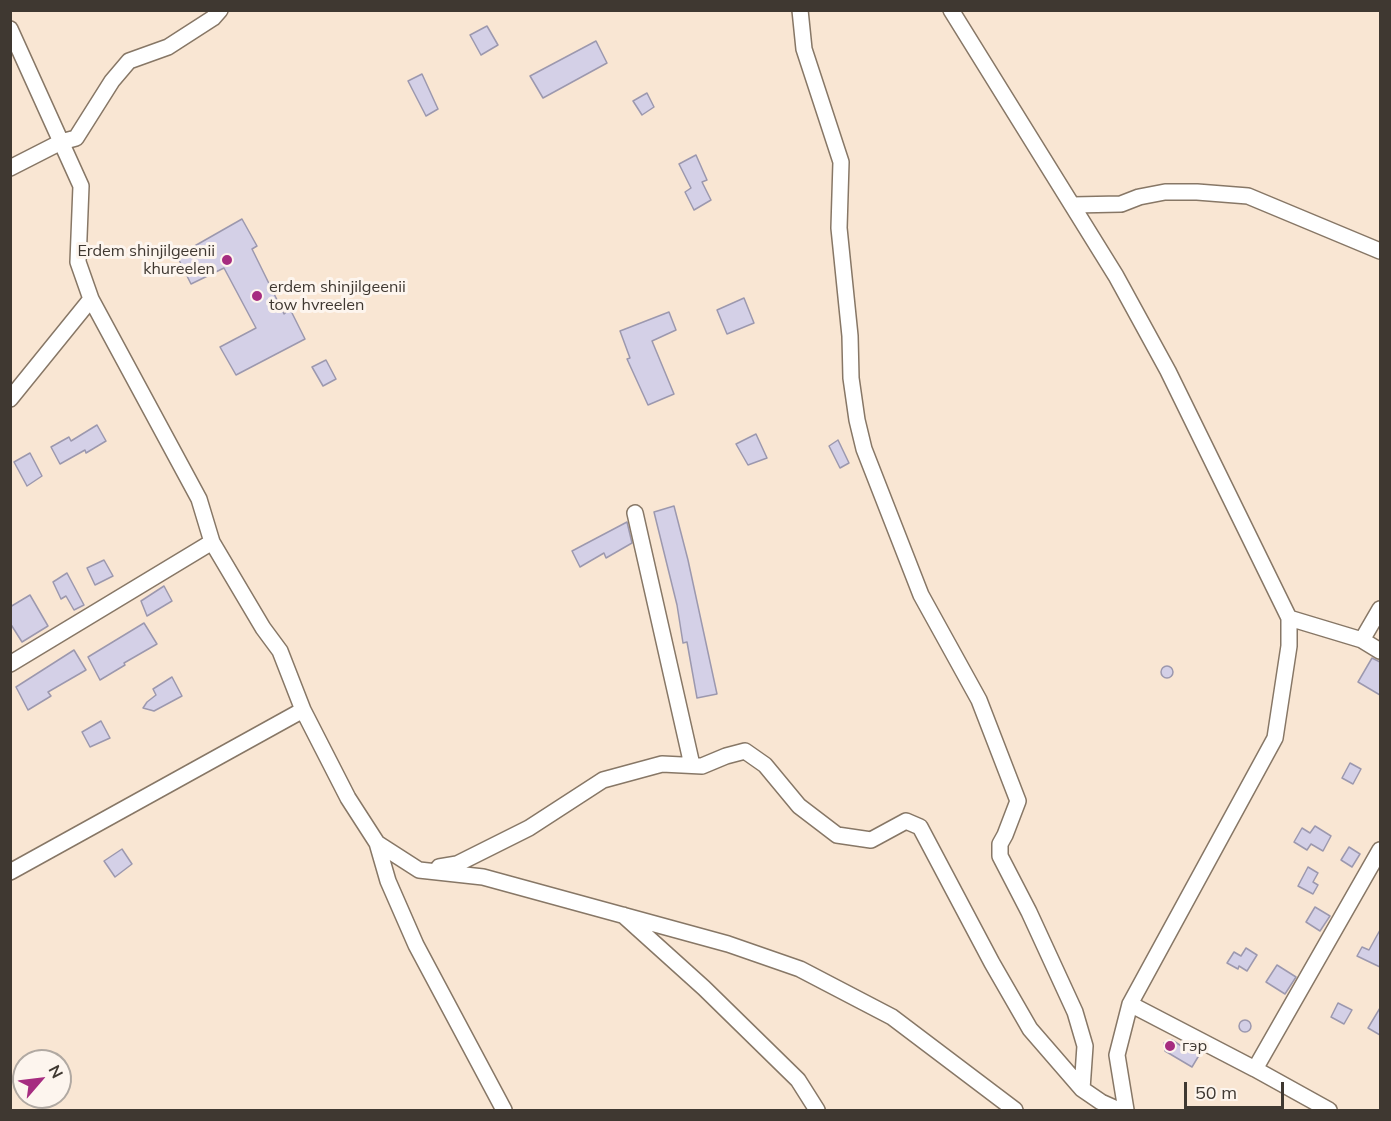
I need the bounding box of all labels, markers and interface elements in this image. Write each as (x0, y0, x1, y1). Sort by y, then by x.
place label: Erdem shinjilgeenii khureelen (77, 241, 215, 279)
marker: Erdem shinjilgeenii khureelen (220, 253, 234, 267)
place label: erdem shinjilgeenii tow hvreelen (269, 277, 406, 315)
marker: erdem shinjilgeenii tow hvreelen (250, 289, 264, 303)
place label: гэр (1182, 1036, 1207, 1056)
marker: гэр (1163, 1039, 1177, 1053)
north arrow (12, 1049, 72, 1109)
text: N (44, 1061, 68, 1082)
scale bar (1187, 1070, 1288, 1108)
text: 50 m (1195, 1081, 1237, 1104)

